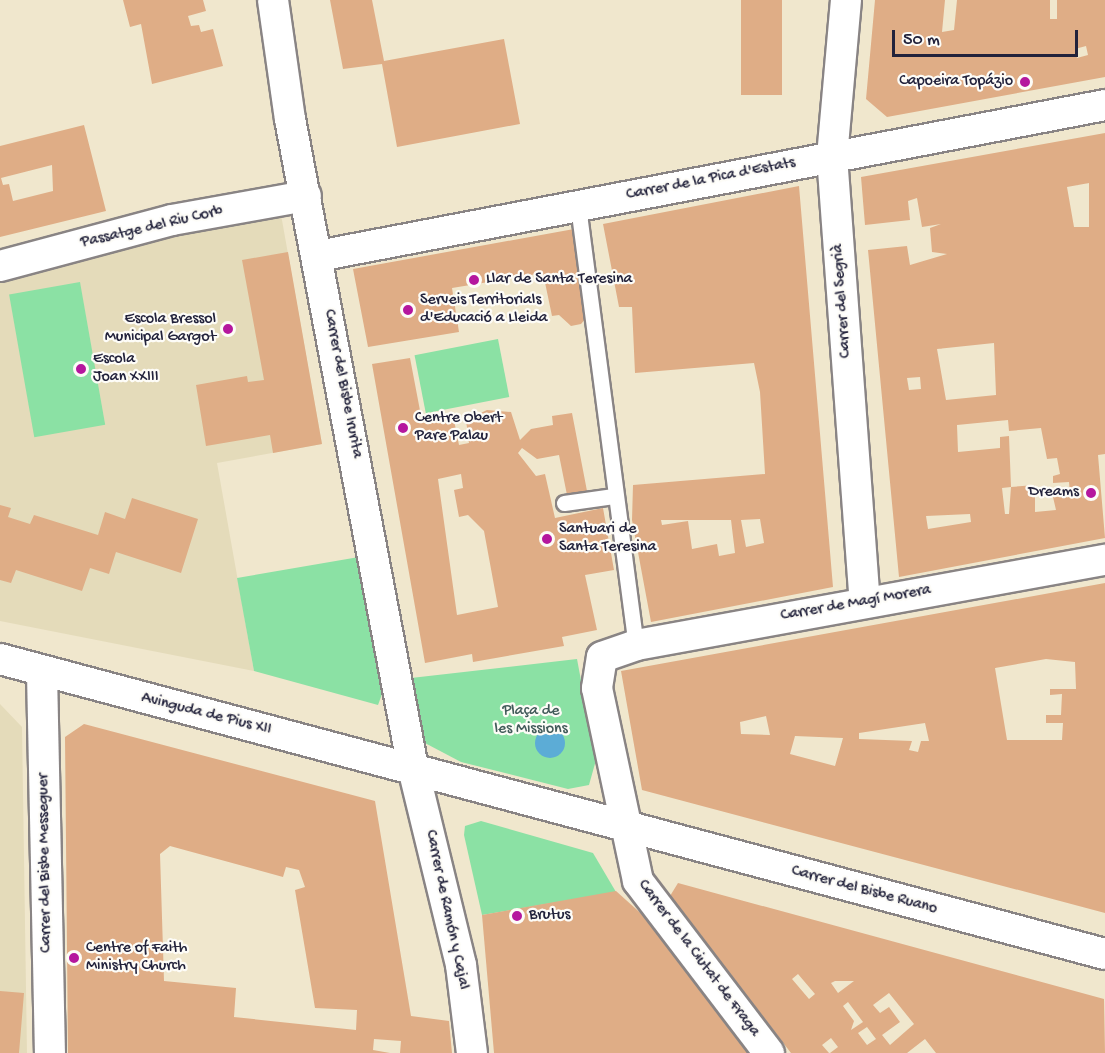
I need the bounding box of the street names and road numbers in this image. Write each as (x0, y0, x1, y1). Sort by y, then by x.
street label: Carrer de la Pica d'Estats (625, 154, 797, 206)
street label: Passatge del Riu Corb (79, 202, 225, 254)
street label: Carrer del Segrià (829, 243, 857, 359)
street label: Carrer del Bisbe Irurita (318, 308, 366, 460)
street label: Carrer de Magí Morera (779, 581, 933, 627)
street label: Avinguda de Pius XII (139, 690, 273, 740)
street label: Carrer del Bisbe Messeguer (35, 773, 57, 953)
street label: Carrer de Ramón y Cajal (420, 828, 472, 992)
street label: Carrer del Bisbe Ruano (789, 862, 939, 920)
street label: Carrer de la Ciutat de Fraga (633, 877, 763, 1041)

